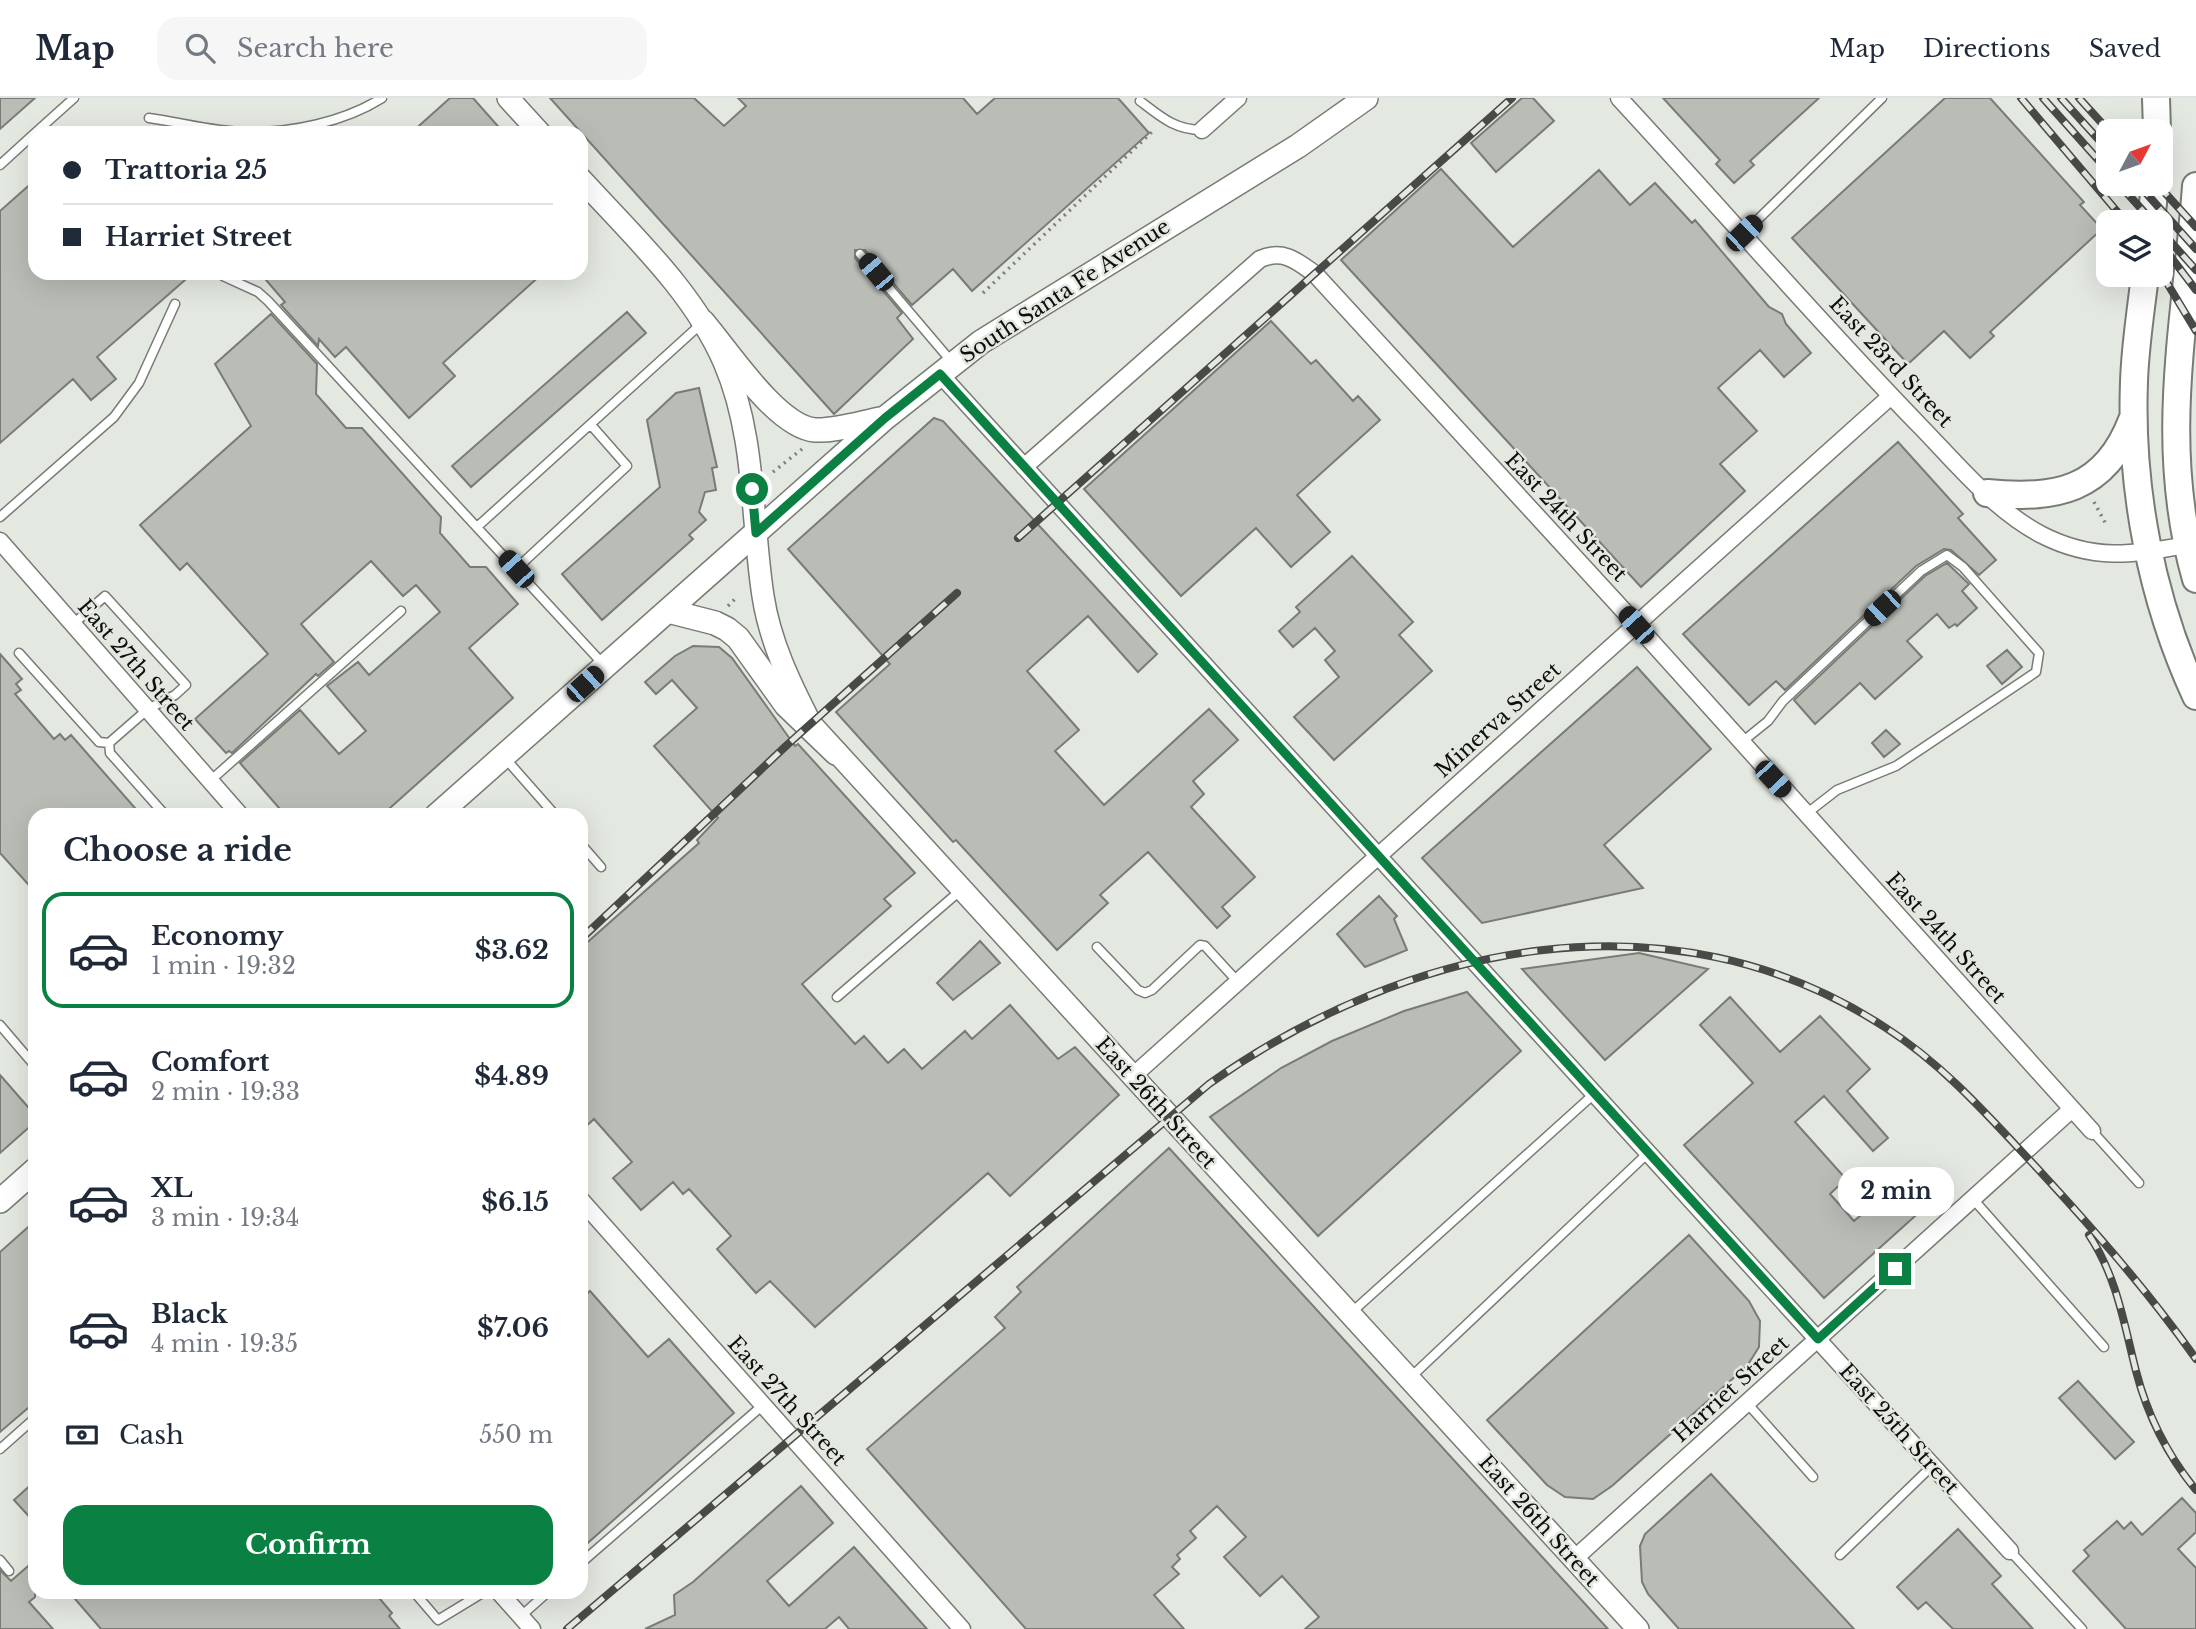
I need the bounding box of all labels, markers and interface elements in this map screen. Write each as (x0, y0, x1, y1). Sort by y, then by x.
search box (157, 17, 647, 80)
text: Map (35, 28, 115, 69)
icon: search (181, 29, 219, 67)
text: Search here (237, 32, 394, 64)
text: Map (1829, 34, 1885, 63)
text: Directions (1923, 34, 2051, 63)
text: Saved (2089, 34, 2161, 63)
north arrow (2096, 119, 2174, 196)
map controls (2096, 119, 2173, 287)
text: Trattoria 25 (105, 154, 267, 186)
button: layers (2096, 210, 2173, 287)
car (1722, 211, 1767, 255)
street label: South Santa Fe Avenue (955, 213, 1175, 369)
text: Harriet Street (105, 221, 292, 253)
car (855, 249, 898, 295)
street label: East 23rd Street (1824, 291, 1958, 433)
street label: East 24th Street (1499, 447, 1633, 587)
route start (736, 473, 768, 505)
car (495, 546, 538, 592)
car (1860, 586, 1905, 630)
street label: East 27th Street (72, 594, 200, 736)
car (1615, 602, 1658, 648)
street label: Minerva Street (1430, 657, 1566, 783)
car (563, 662, 608, 706)
car (1751, 756, 1796, 802)
text: Choose a ride (63, 830, 292, 870)
street label: East 24th Street (1880, 867, 2012, 1009)
icon: car (67, 919, 130, 982)
text: Economy (151, 920, 284, 952)
text: $3.62 (475, 934, 549, 966)
text: 1 min · 19:32 (151, 952, 296, 980)
street label: East 26th Street (1090, 1032, 1222, 1174)
icon: car (67, 1045, 130, 1108)
text: Comfort (151, 1046, 269, 1078)
text: $4.89 (474, 1060, 549, 1092)
text: 2 min · 19:33 (151, 1078, 300, 1106)
callout: 2 min (1837, 1168, 1953, 1216)
icon: car (67, 1171, 130, 1234)
text: XL (151, 1172, 193, 1204)
text: 2 min (1860, 1177, 1932, 1205)
text: $6.15 (481, 1186, 549, 1218)
text: 3 min · 19:34 (151, 1204, 299, 1232)
route end (1879, 1253, 1911, 1285)
icon: car (67, 1297, 130, 1360)
text: Black (151, 1298, 228, 1330)
text: $7.06 (477, 1312, 549, 1344)
text: 4 min · 19:35 (151, 1330, 298, 1358)
street label: Harriet Street (1668, 1330, 1795, 1448)
street label: East 27th Street (722, 1331, 852, 1471)
street label: East 25th Street (1834, 1358, 1965, 1500)
icon: cash (63, 1416, 101, 1454)
text: Cash (119, 1419, 184, 1451)
text: 550 m (479, 1421, 553, 1449)
street label: East 26th Street (1473, 1450, 1605, 1592)
button: Confirm (63, 1505, 553, 1585)

